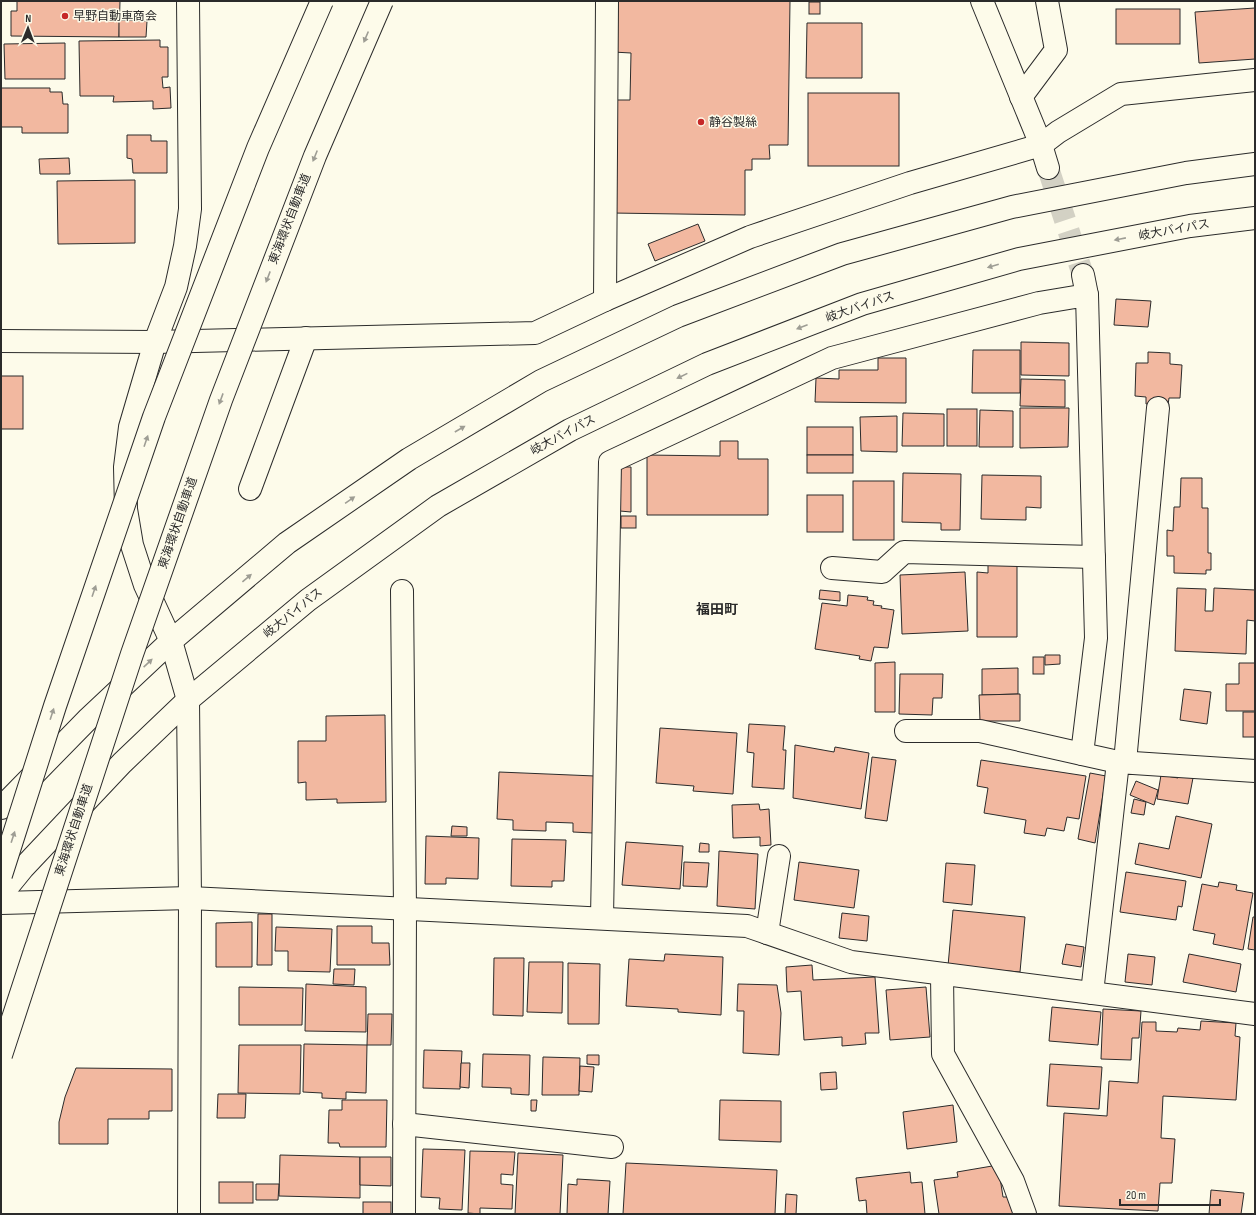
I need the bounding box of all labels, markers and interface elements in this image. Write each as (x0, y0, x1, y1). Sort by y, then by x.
north arrow (8, 8, 48, 48)
place label: 早野自動車商会 (73, 9, 157, 24)
marker: 早野自動車商会 (60, 11, 70, 21)
text: N (25, 12, 31, 25)
one-way arrow (363, 31, 369, 43)
place label: 静谷製絲 (709, 115, 757, 130)
marker: 静谷製絲 (696, 117, 706, 127)
one-way arrow (311, 151, 317, 163)
street label: 東海環状自動車道 (266, 171, 314, 267)
street label: 岐大バイパス (1137, 216, 1211, 244)
one-way arrow (1114, 237, 1126, 243)
one-way arrow (986, 263, 998, 269)
one-way arrow (265, 272, 271, 284)
street label: 岐大バイパス (824, 288, 896, 326)
one-way arrow (796, 325, 808, 331)
one-way arrow (676, 373, 688, 379)
one-way arrow (218, 393, 224, 405)
street label: 岐大バイパス (528, 412, 598, 458)
one-way arrow (454, 426, 465, 433)
one-way arrow (143, 435, 149, 447)
street label: 東海環状自動車道 (155, 475, 201, 571)
one-way arrow (345, 496, 356, 504)
one-way arrow (241, 573, 252, 582)
one-way arrow (92, 584, 98, 596)
street label: 岐大バイパス (260, 585, 326, 641)
district label: 福田町 (696, 601, 738, 618)
one-way arrow (143, 658, 153, 667)
one-way arrow (50, 707, 56, 719)
street label: 東海環状自動車道 (52, 782, 96, 878)
one-way arrow (10, 831, 16, 843)
scale bar (1120, 1181, 1220, 1207)
text: 20 m (1126, 1188, 1146, 1203)

